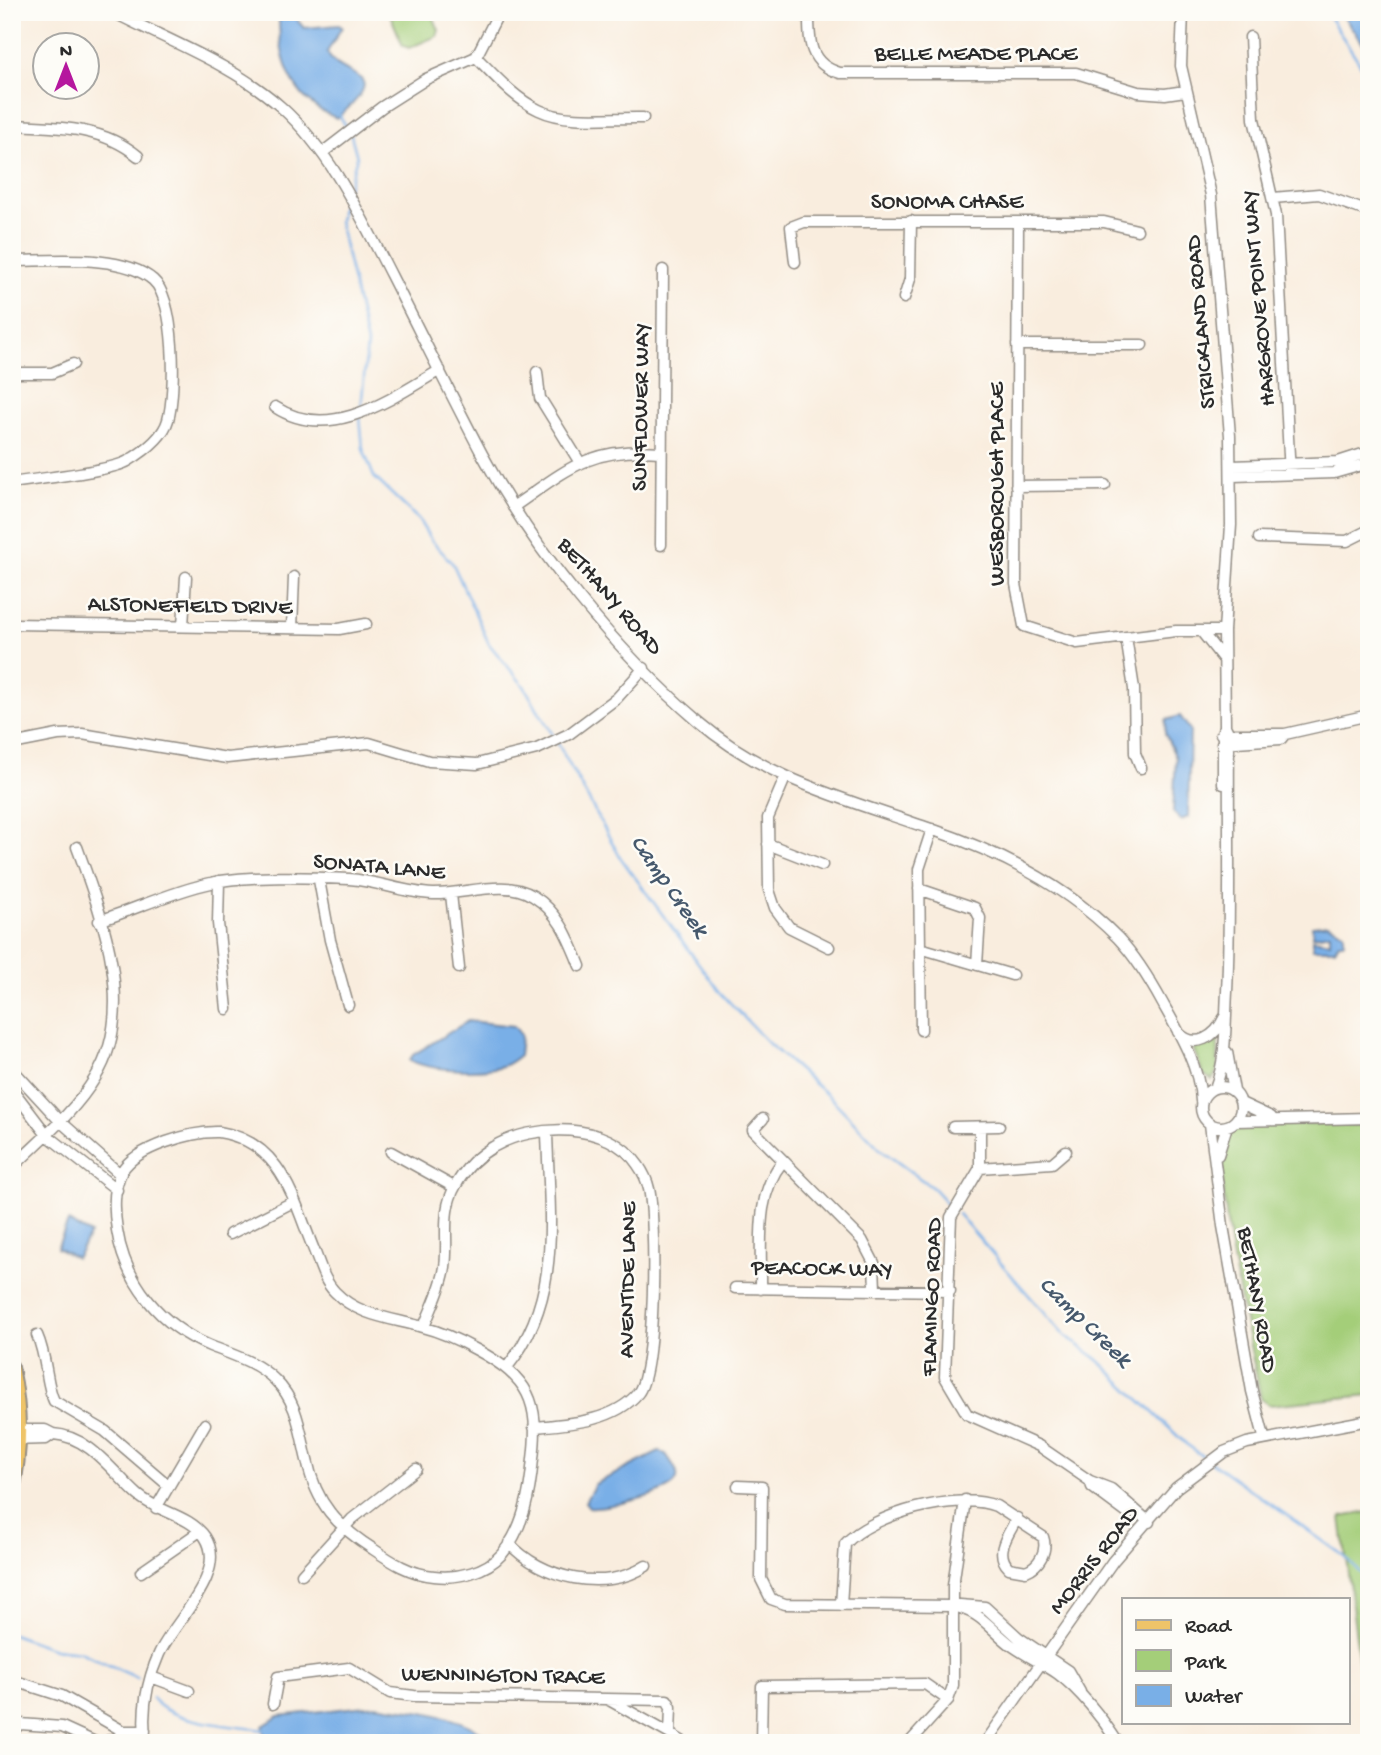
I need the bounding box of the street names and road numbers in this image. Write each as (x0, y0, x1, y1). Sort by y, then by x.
street label: BELLE MEADE PLACE (874, 42, 1079, 69)
street label: HARGROVE POINT WAY (1237, 189, 1283, 407)
street label: SONOMA CHASE (871, 190, 1025, 217)
street label: STRICKLAND ROAD (1181, 233, 1223, 410)
street label: SUNFLOWER WAY (627, 323, 657, 491)
street label: WESBOROUGH PLACE (985, 380, 1012, 586)
street label: BETHANY ROAD (550, 532, 668, 662)
street label: ALSTONEFIELD DRIVE (87, 592, 294, 622)
street label: SONATA LANE (312, 849, 448, 887)
street label: AVENTIDE LANE (614, 1200, 644, 1358)
street label: FLAMINGO ROAD (917, 1216, 949, 1378)
street label: BETHANY ROAD (1230, 1224, 1282, 1376)
street label: PEACOCK WAY (750, 1255, 893, 1285)
street label: MORRIS ROAD (1044, 1501, 1146, 1621)
street label: WENNINGTON TRACE (401, 1662, 607, 1692)

